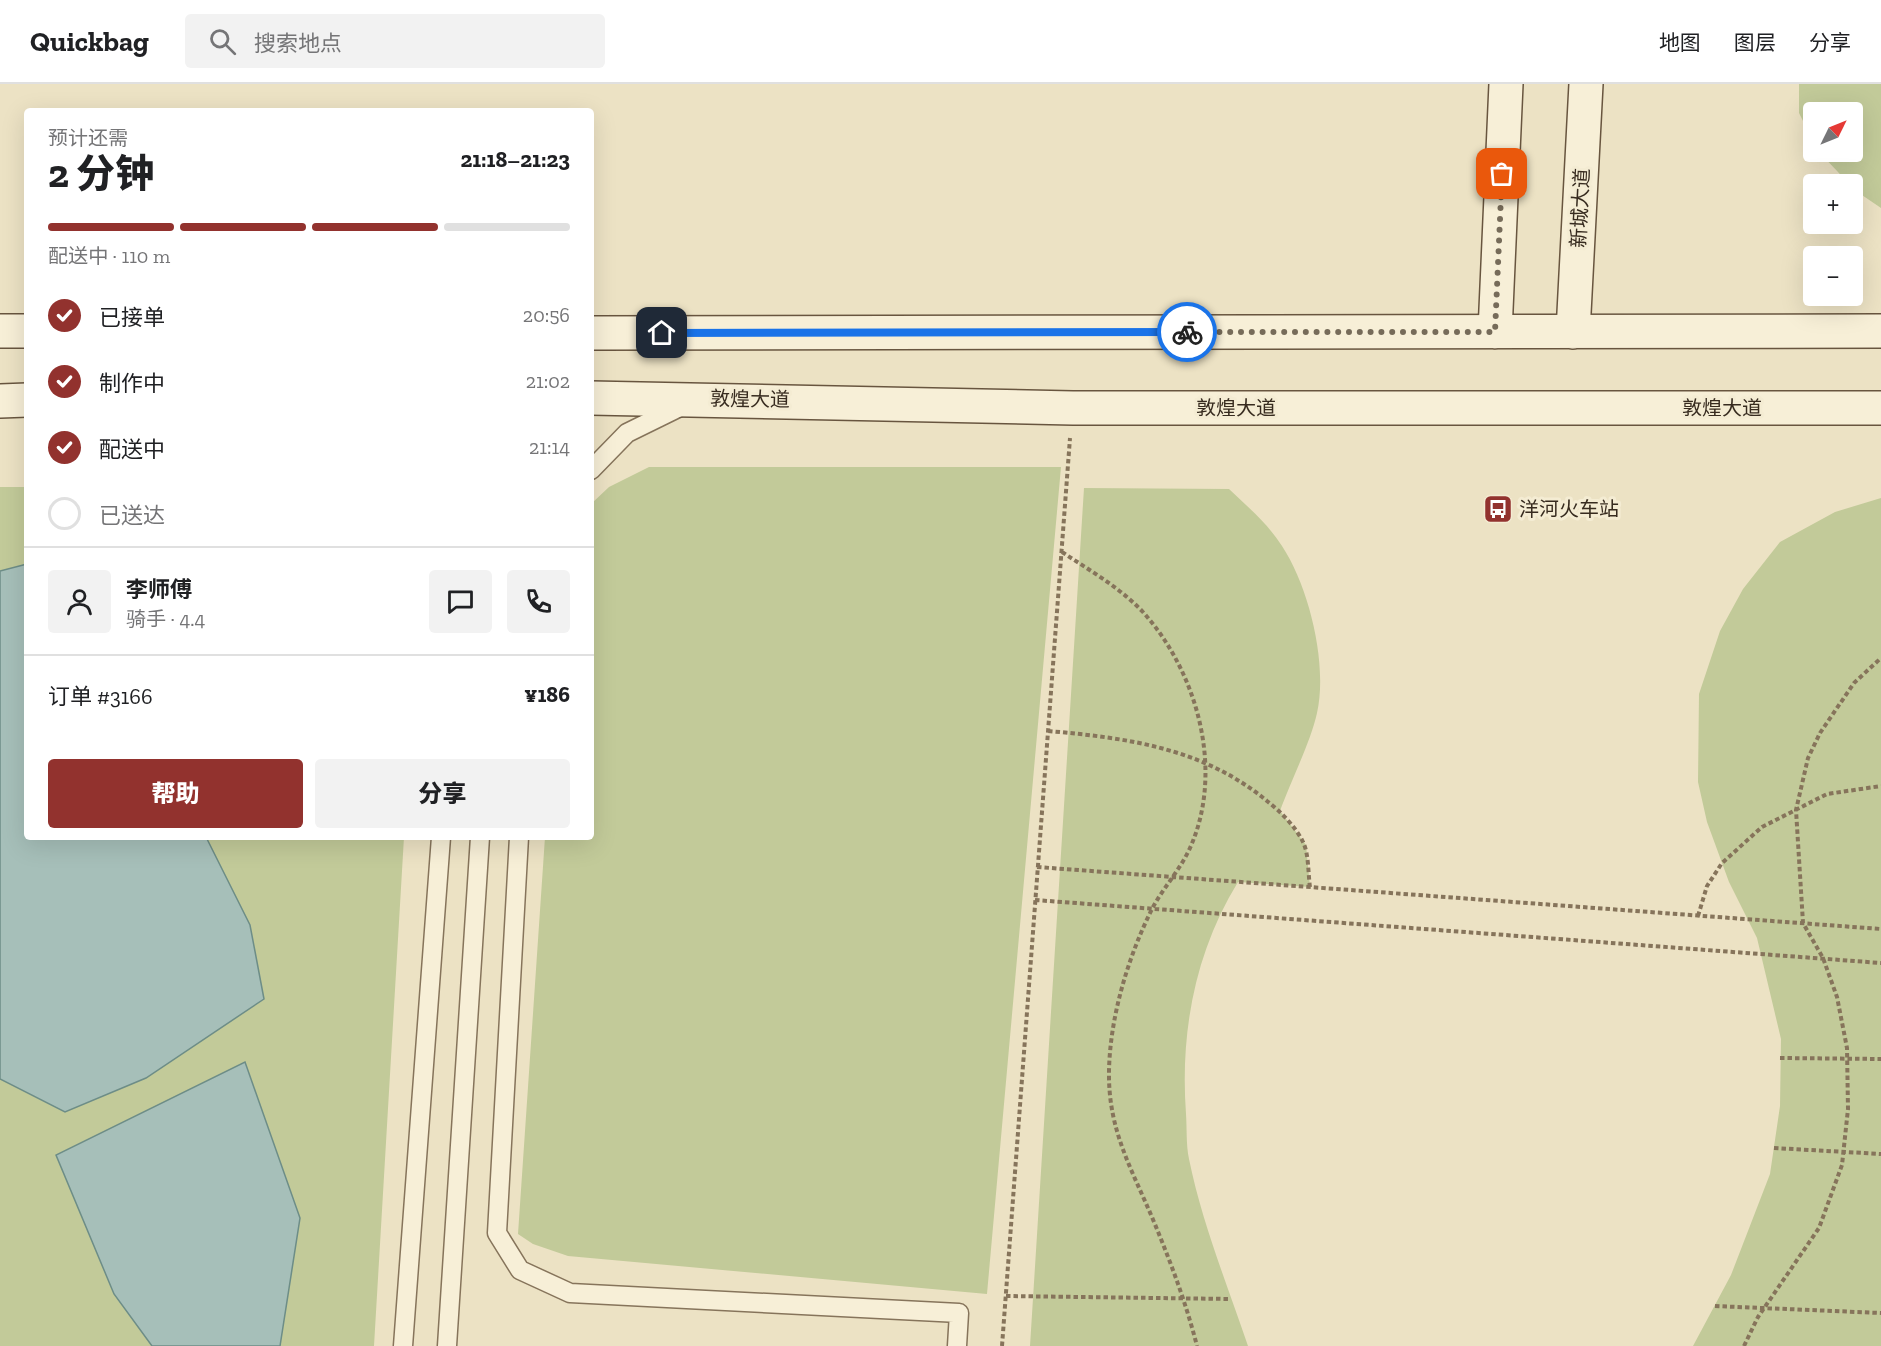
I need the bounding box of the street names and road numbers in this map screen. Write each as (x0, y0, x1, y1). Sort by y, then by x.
street label: 新城大道 (1566, 167, 1594, 249)
street label: 敦煌大道 (710, 386, 790, 412)
street label: 敦煌大道 (1196, 396, 1276, 420)
street label: 敦煌大道 (1682, 396, 1762, 420)

